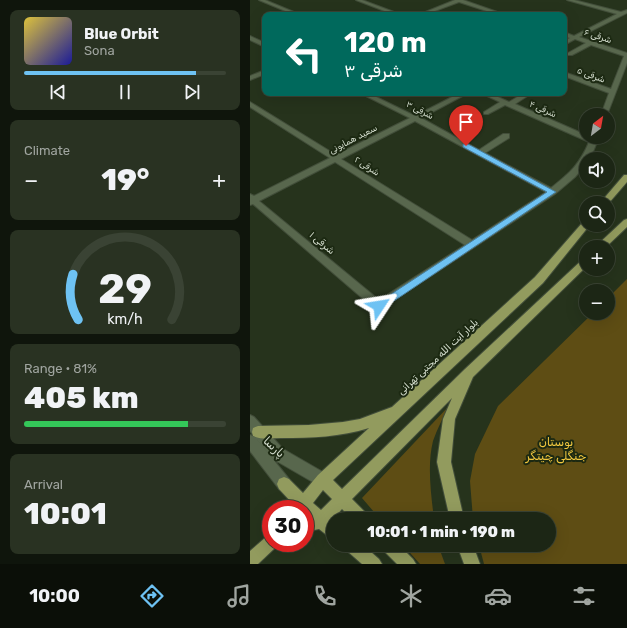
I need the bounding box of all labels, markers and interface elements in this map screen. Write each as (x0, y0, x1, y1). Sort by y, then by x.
text: Blue Orbit (84, 25, 159, 43)
text: 120 m (344, 26, 427, 59)
street label: ۶ شرقی (583, 27, 613, 45)
icon: left (278, 28, 330, 80)
text: Sona (84, 43, 115, 58)
text: ۳ شرقی (344, 60, 403, 82)
street label: ۵ شرقی (576, 65, 606, 85)
icon: previous (47, 81, 69, 103)
icon: pause (114, 81, 136, 103)
icon: next (181, 81, 203, 103)
street label: ۳ شرقی (405, 99, 435, 121)
street label: ۴ شرقی (528, 99, 558, 119)
pin (449, 105, 483, 146)
north arrow (579, 108, 615, 144)
map controls (579, 108, 615, 320)
icon: arrive (455, 111, 477, 133)
street label: سعید همایونی (327, 123, 379, 155)
text: Climate (24, 143, 70, 158)
button: sound (579, 152, 615, 188)
street label: ۲ شرقی (353, 154, 381, 178)
text: 19° (101, 162, 149, 198)
text: − (24, 167, 38, 194)
text: + (212, 167, 226, 194)
button: search (579, 196, 615, 232)
street label: ۱ شرقی (307, 229, 337, 257)
button: + (579, 240, 615, 276)
text: 29 (98, 264, 152, 313)
button: − (579, 284, 615, 320)
position arrow (358, 285, 400, 327)
text: km/h (107, 311, 143, 328)
street label: بلوار آیت الله مجتبی تهرانی (395, 317, 481, 397)
text: Range · 81% (24, 361, 97, 376)
text: 405 km (24, 380, 139, 416)
street label: پارسا (260, 434, 288, 461)
park label: بوستان جنگلی چیتگر (525, 435, 586, 464)
text: Arrival (24, 477, 63, 492)
text: 10:01 (24, 496, 107, 532)
speed limit sign: 30 (262, 500, 314, 552)
text: 10:01 · 1 min · 190 m (367, 523, 515, 541)
icon: directions (138, 582, 166, 610)
icon: music (225, 582, 253, 610)
icon: phone (311, 582, 339, 610)
icon: climate (397, 582, 425, 610)
icon: car (484, 582, 512, 610)
icon: filters (570, 582, 598, 610)
text: 10:00 (29, 585, 80, 607)

